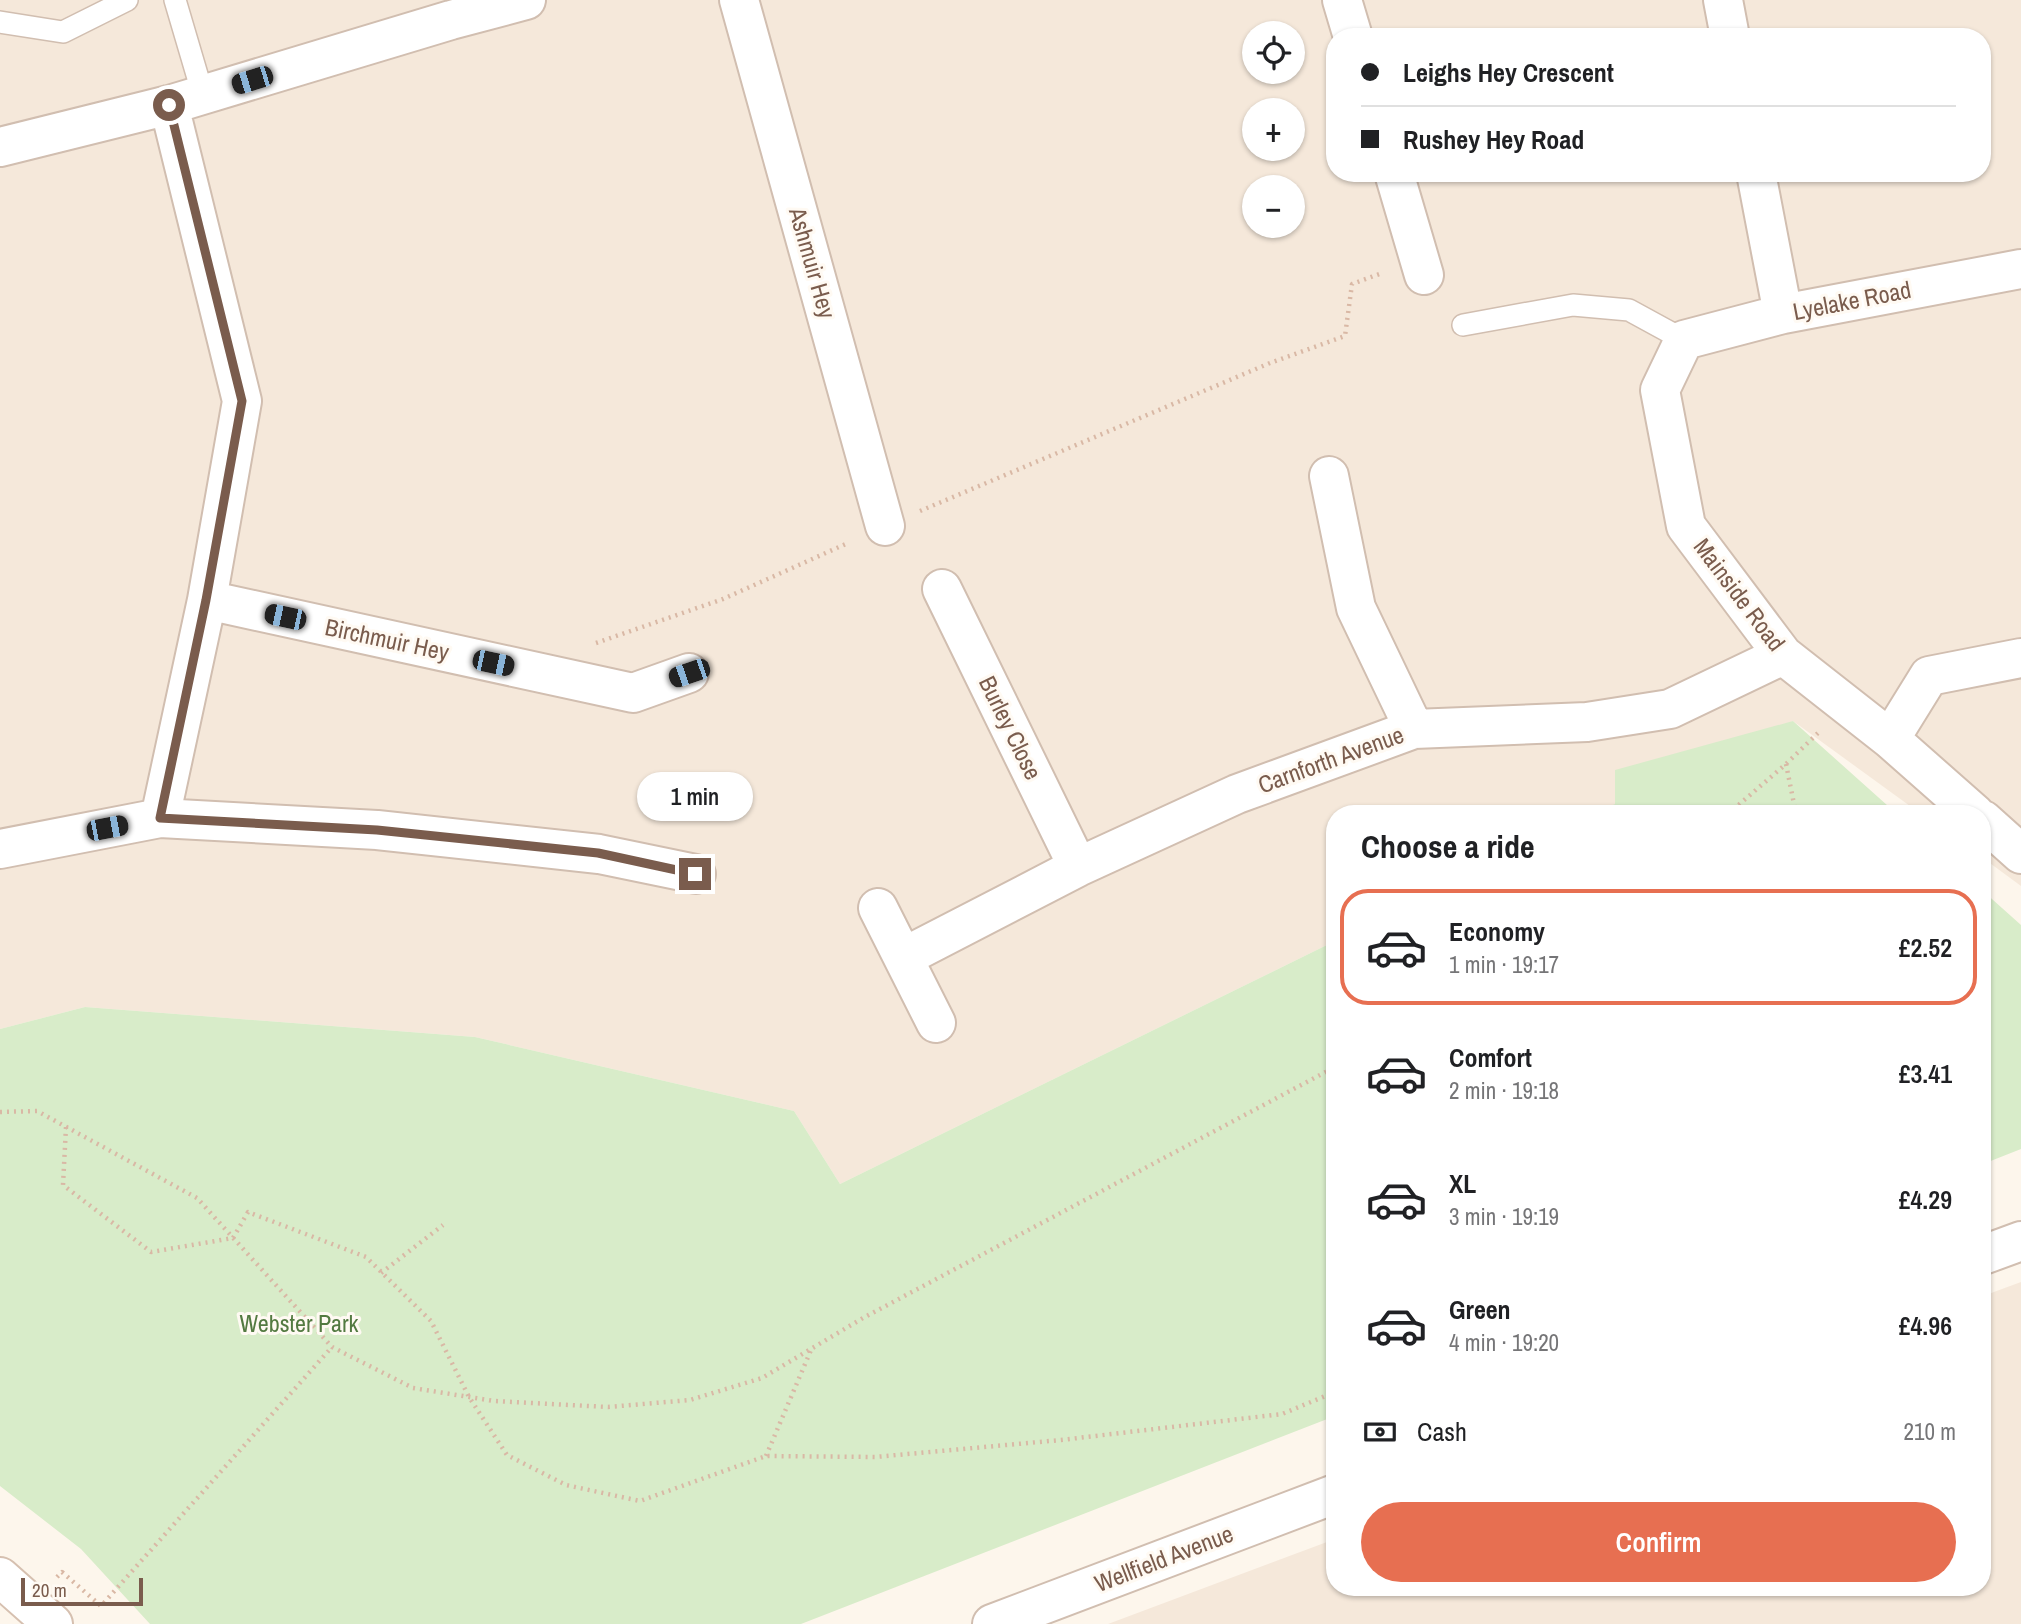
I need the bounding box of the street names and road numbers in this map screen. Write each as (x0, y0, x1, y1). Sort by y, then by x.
street label: Ashmuir Hey (782, 203, 844, 322)
street label: Lyelake Road (1790, 273, 1914, 327)
street label: Mainside Road (1687, 531, 1793, 657)
street label: Birchmuir Hey (322, 610, 452, 668)
street label: Burley Close (972, 670, 1050, 785)
street label: Carnforth Avenue (1253, 718, 1408, 800)
street label: Wellfield Avenue (1090, 1517, 1237, 1599)

